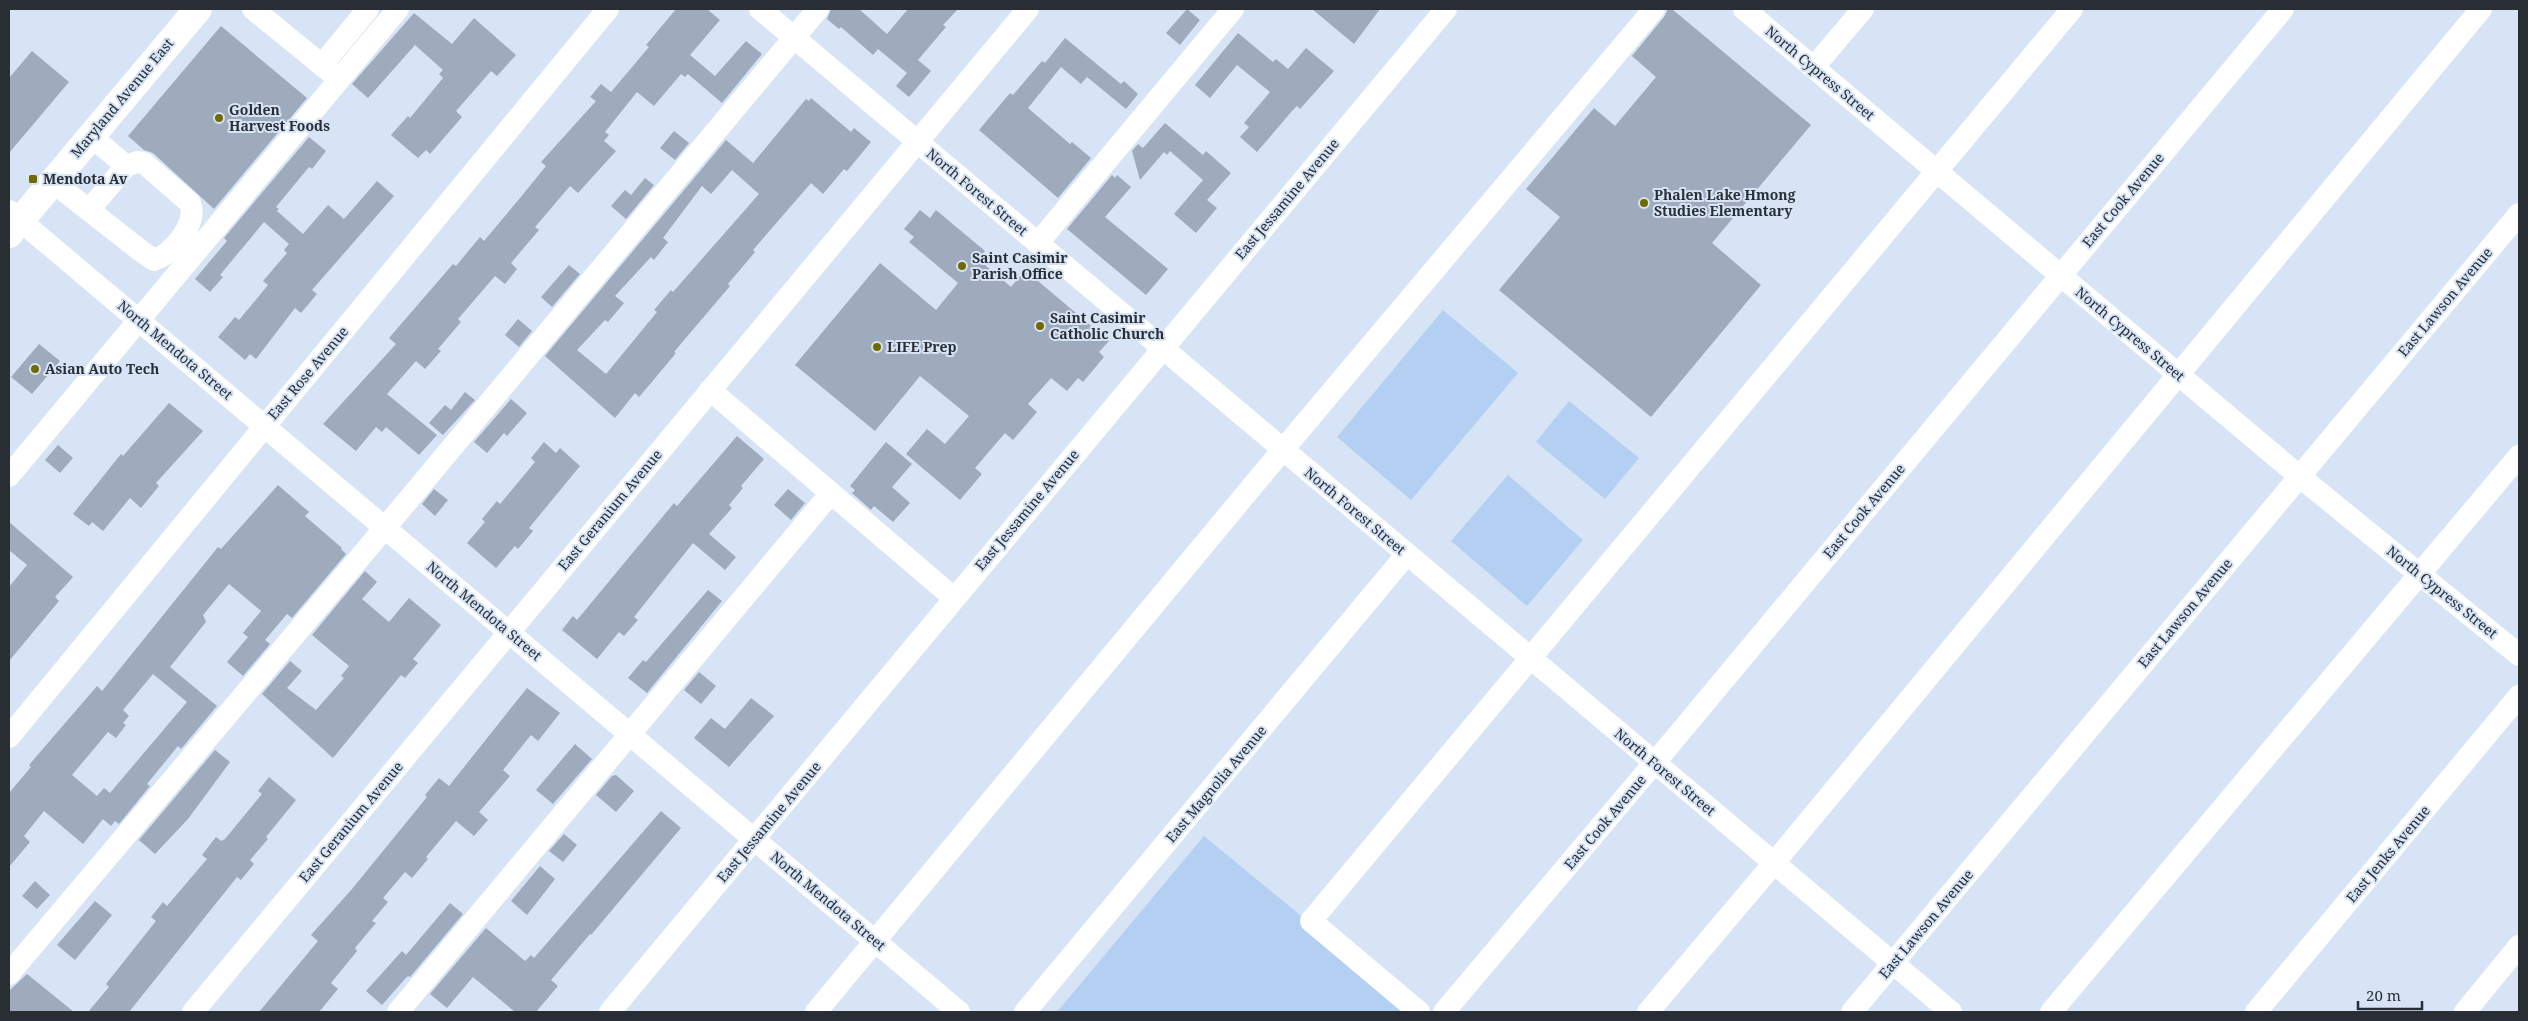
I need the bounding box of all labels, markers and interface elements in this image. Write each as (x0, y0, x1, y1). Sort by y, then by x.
street label: North Cypress Street (1762, 21, 1879, 124)
street label: Maryland Avenue East (66, 34, 177, 161)
place label: Golden Harvest Foods (229, 100, 330, 135)
marker: Golden Harvest Foods (213, 112, 225, 124)
street label: East Jessamine Avenue (1230, 134, 1343, 263)
street label: North Forest Street (923, 144, 1032, 240)
street label: East Cook Avenue (2077, 148, 2168, 251)
place label: Mendota Av (43, 169, 128, 188)
marker: Mendota Av (27, 173, 39, 185)
place label: Phalen Lake Hmong Studies Elementary (1654, 185, 1796, 220)
marker: Phalen Lake Hmong Studies Elementary (1638, 197, 1650, 209)
street label: East Lawson Avenue (2393, 243, 2496, 360)
place label: Saint Casimir Parish Office (972, 248, 1068, 283)
marker: Saint Casimir Parish Office (956, 260, 968, 272)
street label: North Cypress Street (2072, 282, 2189, 385)
street label: North Mendota Street (114, 296, 237, 403)
place label: Saint Casimir Catholic Church (1050, 308, 1164, 343)
marker: Saint Casimir Catholic Church (1034, 320, 1046, 332)
street label: East Rose Avenue (263, 322, 352, 423)
place label: LIFE Prep (887, 337, 957, 356)
marker: LIFE Prep (871, 341, 883, 353)
place label: Asian Auto Tech (45, 359, 159, 378)
marker: Asian Auto Tech (29, 363, 41, 375)
street label: East Geranium Avenue (553, 445, 666, 574)
street label: East Jessamine Avenue (970, 445, 1083, 574)
street label: East Cook Avenue (1818, 459, 1909, 562)
street label: North Forest Street (1301, 463, 1410, 559)
street label: North Cypress Street (2383, 541, 2502, 642)
street label: East Lawson Avenue (2133, 554, 2236, 671)
street label: North Mendota Street (423, 557, 546, 664)
street label: East Magnolia Avenue (1161, 721, 1270, 846)
street label: North Forest Street (1611, 724, 1720, 820)
street label: East Geranium Avenue (294, 757, 407, 886)
street label: East Jessamine Avenue (712, 757, 825, 886)
street label: East Cook Avenue (1559, 770, 1650, 873)
street label: East Jenks Avenue (2341, 801, 2434, 906)
street label: North Mendota Street (767, 847, 890, 954)
street label: East Lawson Avenue (1874, 865, 1977, 982)
scale bar (2358, 978, 2422, 1010)
text: 20 m (2366, 985, 2401, 1005)

